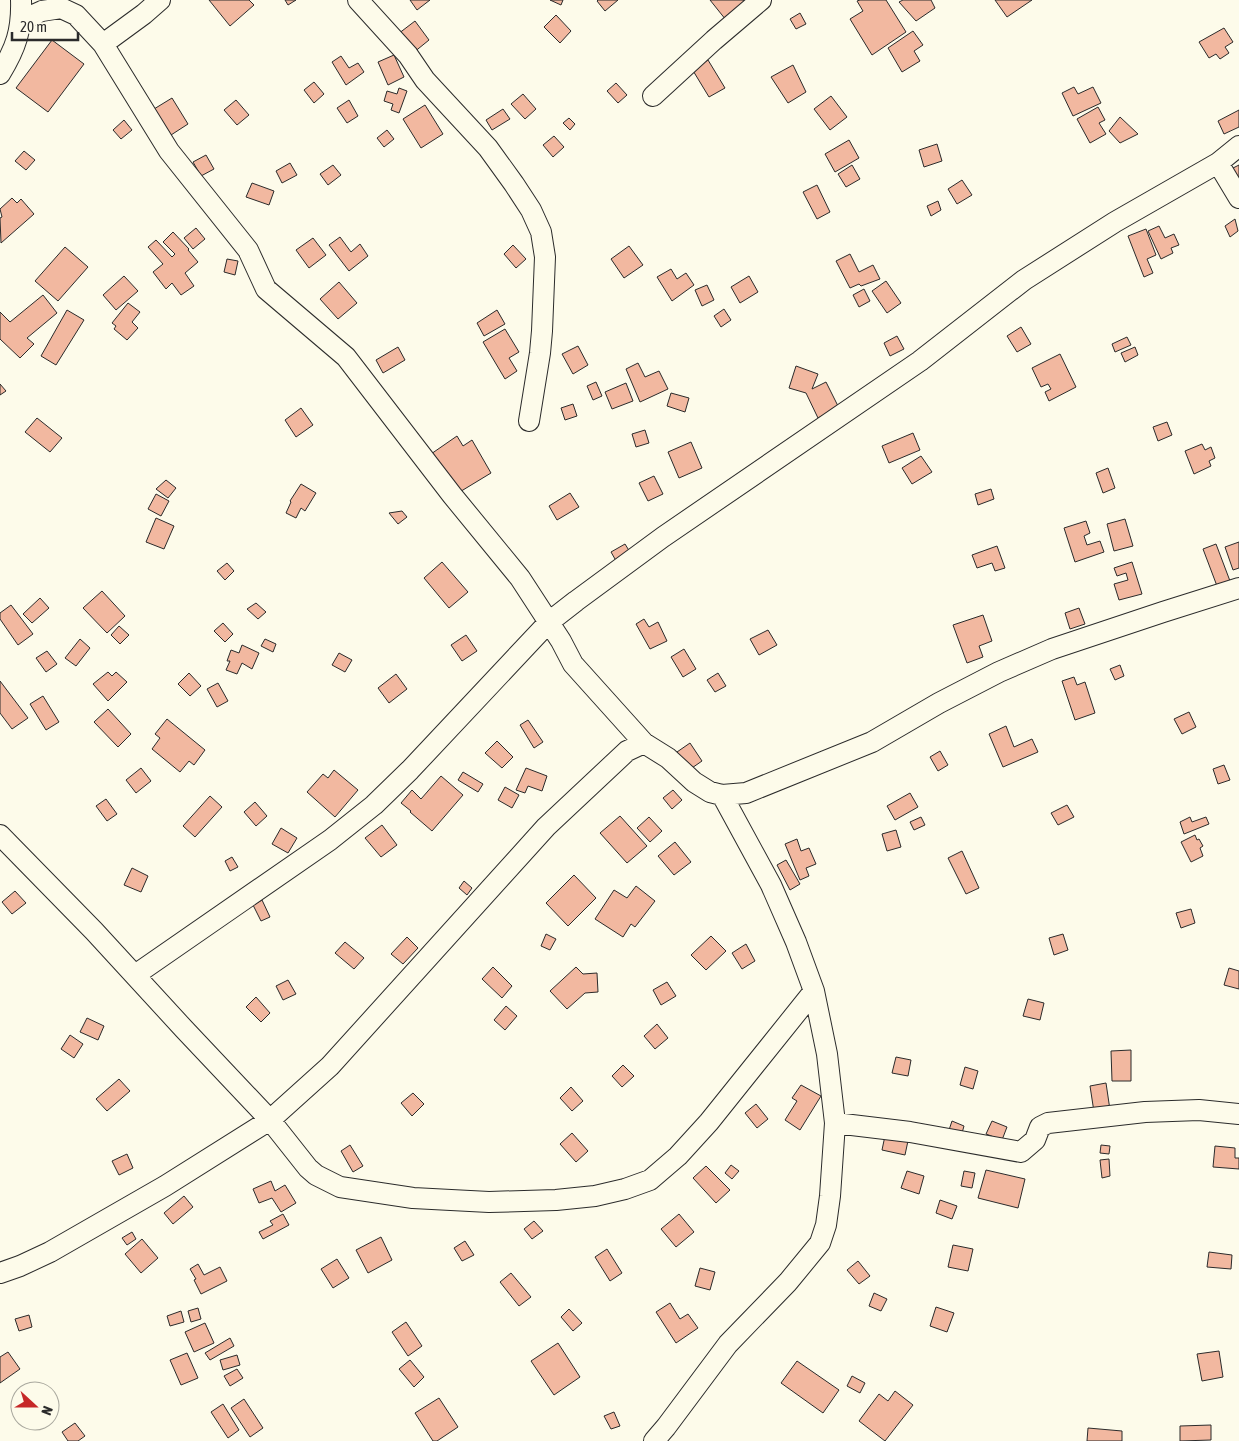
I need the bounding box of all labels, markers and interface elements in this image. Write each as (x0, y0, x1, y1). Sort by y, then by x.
scale bar (12, 10, 79, 42)
text: 20 m (20, 18, 47, 35)
north arrow (10, 1381, 60, 1431)
text: N (38, 1404, 56, 1417)

